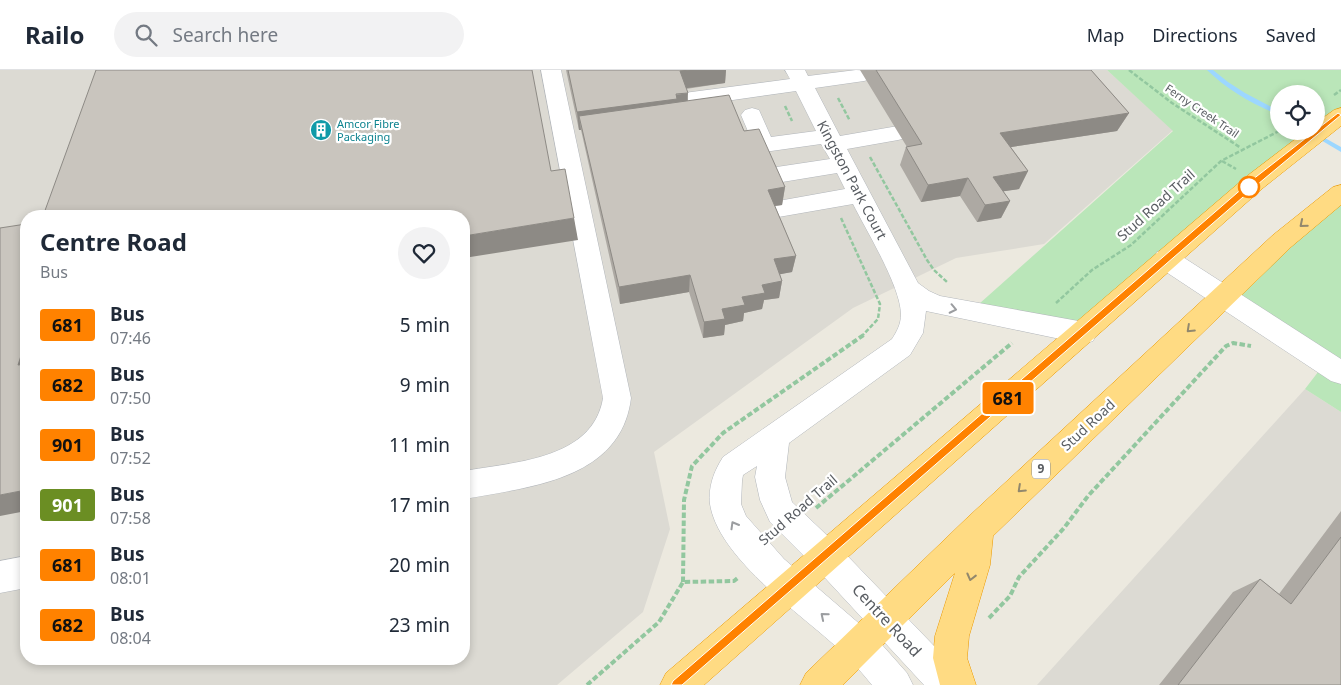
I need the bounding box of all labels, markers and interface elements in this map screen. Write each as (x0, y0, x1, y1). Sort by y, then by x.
search box (114, 12, 464, 57)
text: Railo (25, 18, 84, 51)
icon: search (132, 21, 160, 49)
text: Search here (172, 22, 278, 48)
text: Map (1087, 23, 1124, 47)
text: Directions (1152, 23, 1238, 47)
text: Saved (1266, 23, 1316, 47)
street label: Ferny Creek Trail (1162, 80, 1242, 141)
map controls (1270, 85, 1325, 140)
button: locate (1270, 85, 1325, 140)
place label: Amcor Fibre Packaging (337, 116, 400, 144)
street label: Kingston Park Court (813, 117, 892, 243)
building icon: Amcor Fibre Packaging (309, 118, 333, 142)
street label: Stud Road Trail (1113, 165, 1199, 245)
unlabelled marker (1238, 176, 1260, 198)
one-way arrow (1300, 218, 1309, 227)
text: Centre Road (40, 225, 187, 258)
button: heart (398, 227, 450, 279)
text: Bus (40, 261, 68, 283)
text: Bus (110, 301, 145, 327)
one-way arrow (949, 303, 958, 314)
text: 5 min (400, 312, 450, 338)
text: 681 (52, 313, 83, 337)
one-way arrow (1186, 323, 1195, 332)
text: 07:46 (110, 327, 151, 349)
text: Bus (110, 361, 145, 387)
text: 9 min (400, 372, 450, 398)
text: 682 (52, 373, 83, 397)
line badge: 681 (979, 382, 1037, 414)
text: 681 (993, 386, 1023, 410)
text: 07:50 (110, 387, 151, 409)
street label: Stud Road (1057, 395, 1119, 455)
text: Bus (110, 421, 145, 447)
text: 11 min (389, 432, 450, 458)
text: 901 (52, 433, 83, 457)
text: 07:52 (110, 447, 151, 469)
road number: 9 (1032, 459, 1050, 478)
street label: Stud Road Trail (754, 470, 841, 549)
text: Bus (110, 481, 145, 507)
one-way arrow (1017, 483, 1026, 492)
text: 17 min (389, 492, 450, 518)
text: 901 (52, 493, 83, 517)
text: 07:58 (110, 507, 151, 529)
one-way arrow (731, 521, 741, 530)
text: Bus (110, 541, 145, 567)
text: 20 min (389, 552, 450, 578)
text: 681 (52, 553, 83, 577)
text: 08:01 (110, 567, 151, 589)
one-way arrow (966, 572, 976, 580)
street label: Centre Road (847, 579, 927, 661)
text: Bus (110, 601, 145, 627)
text: 23 min (389, 612, 450, 638)
text: 682 (52, 613, 83, 637)
one-way arrow (821, 613, 830, 622)
text: 08:04 (110, 627, 151, 649)

